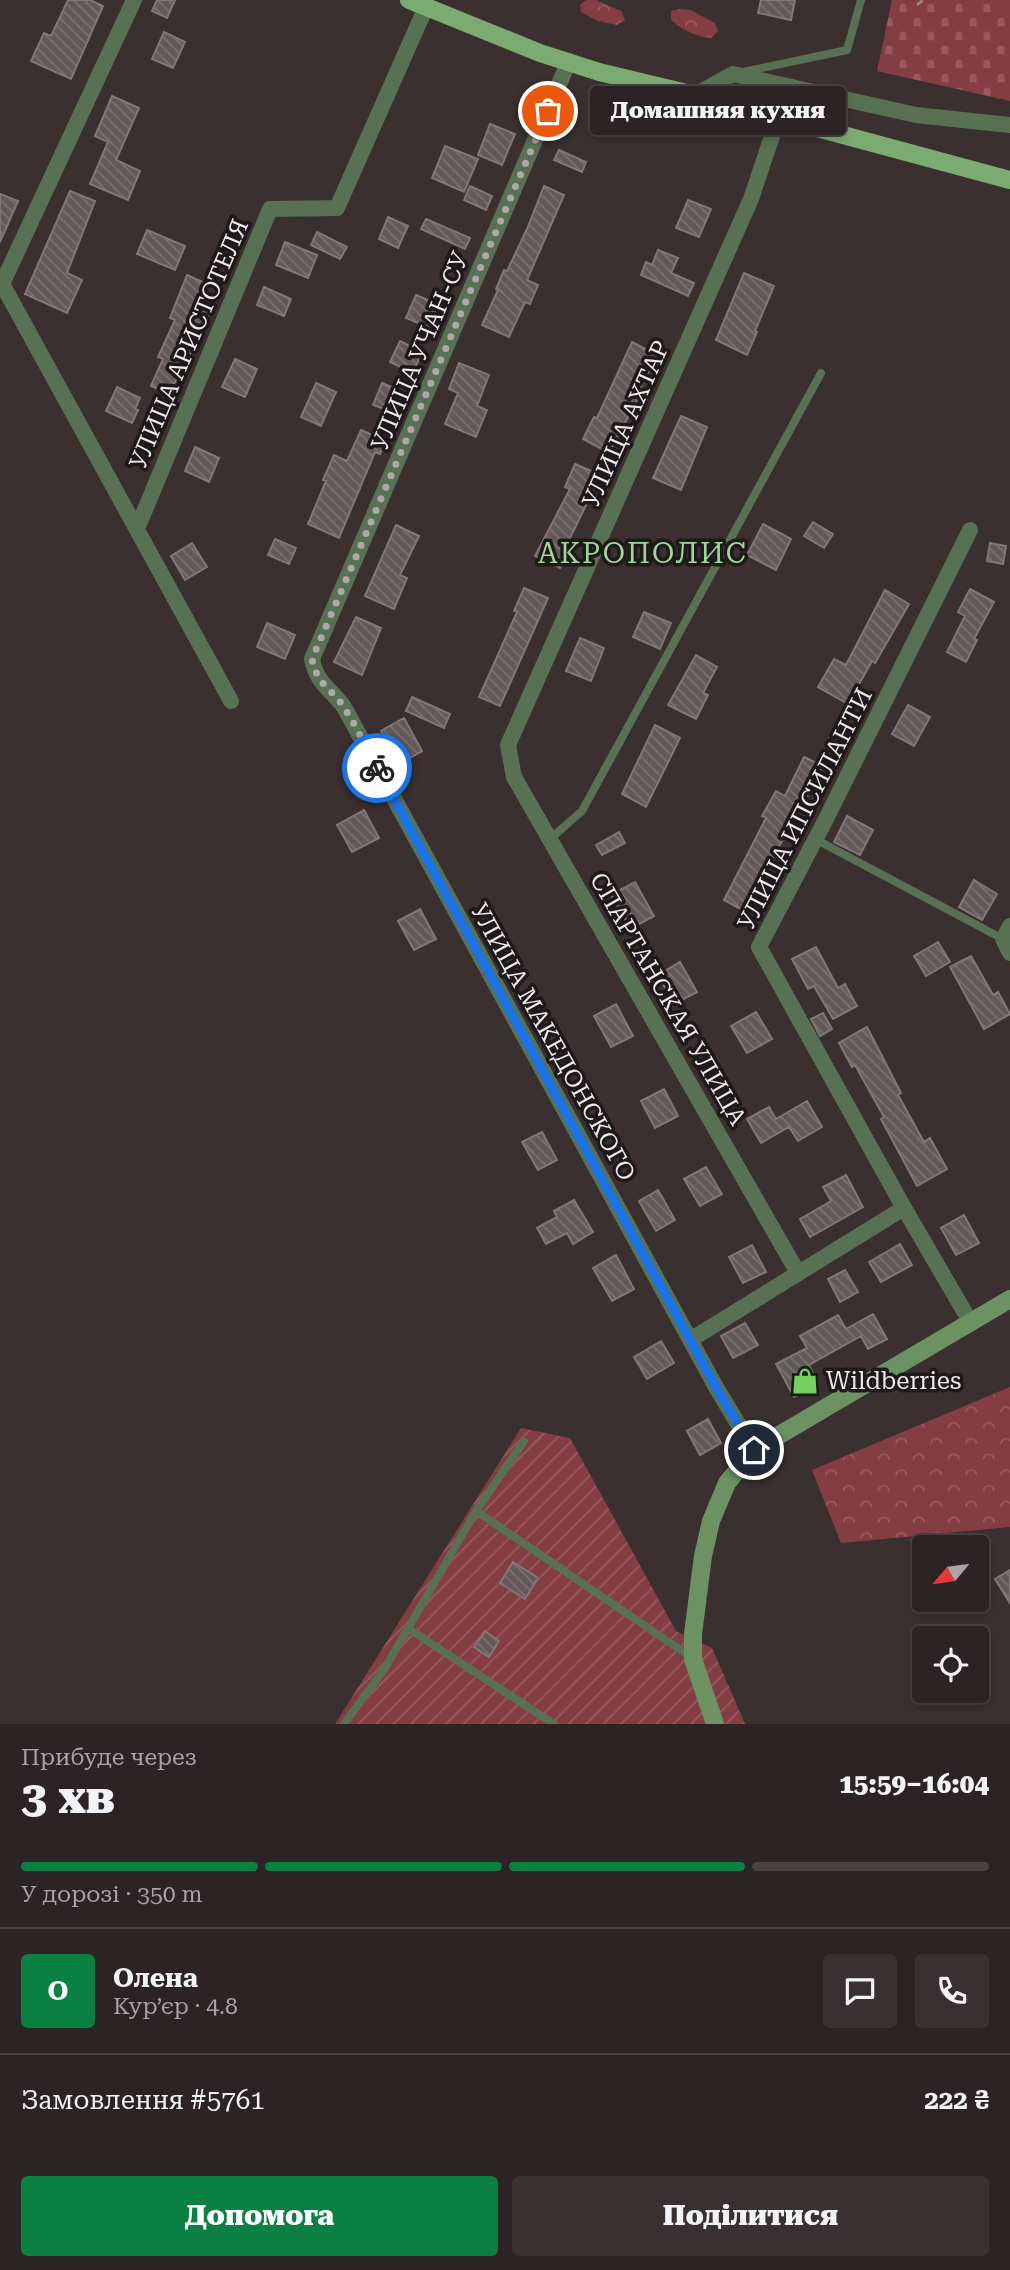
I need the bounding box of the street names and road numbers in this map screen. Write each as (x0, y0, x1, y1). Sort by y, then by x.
street label: УЛИЦА АРИСТОТЕЛЯ (124, 215, 254, 473)
street label: УЛИЦА УЧАН-СУ (365, 247, 475, 455)
street label: УЛИЦА АХТАР (577, 336, 675, 512)
street label: УЛИЦА ИПСИЛАНТИ (732, 684, 878, 934)
street label: СПАРТАНСКАЯ УЛИЦА (584, 868, 752, 1131)
street label: УЛИЦА МАКЕДОНСКОГО (465, 898, 641, 1186)

